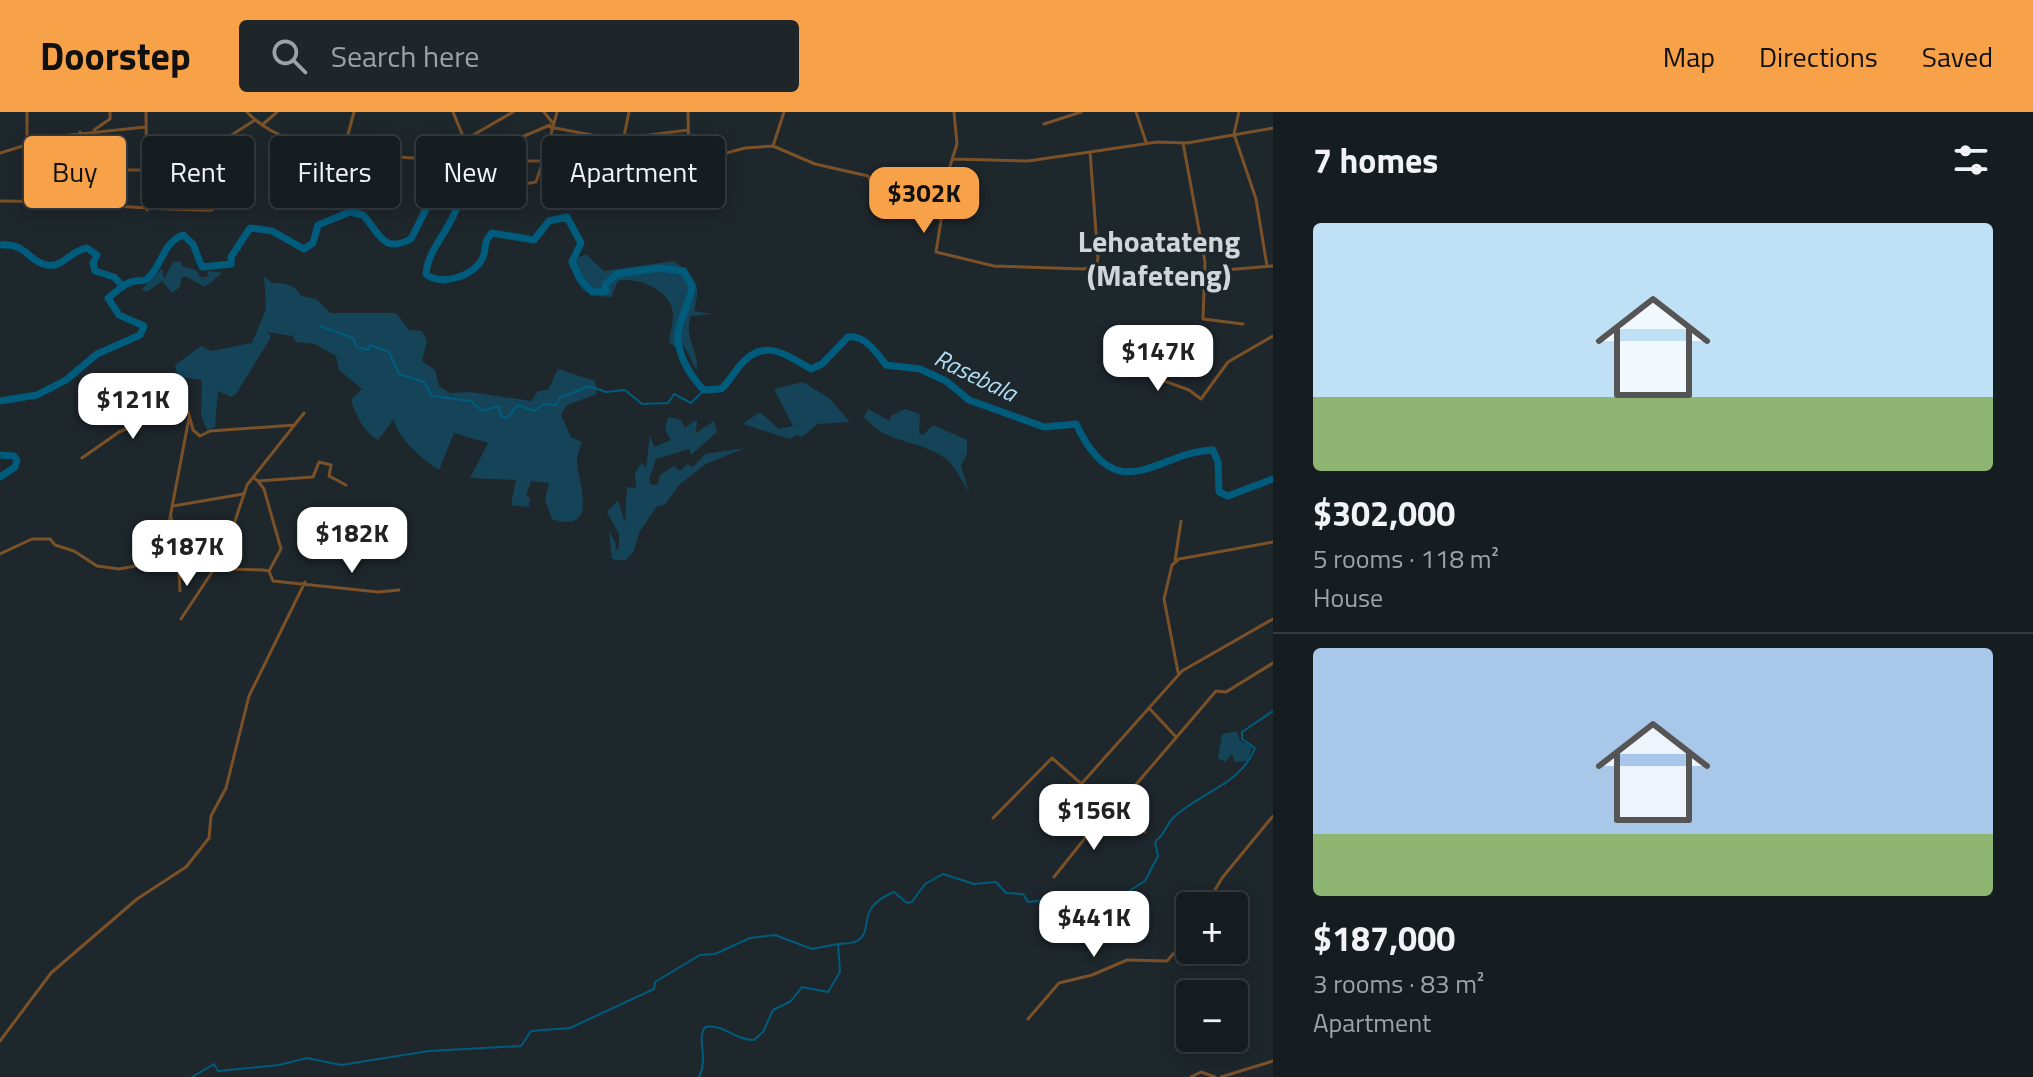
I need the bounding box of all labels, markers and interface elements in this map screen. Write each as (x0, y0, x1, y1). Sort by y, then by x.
search box (239, 20, 799, 92)
text: Doorstep (40, 27, 191, 85)
text: Search here (331, 33, 479, 79)
icon: search (267, 34, 311, 78)
text: Map (1663, 35, 1715, 78)
text: Directions (1759, 35, 1878, 78)
text: Saved (1922, 35, 1993, 78)
text: 7 homes (1313, 134, 1438, 186)
chip: Buy (24, 136, 126, 208)
chip: Rent (142, 136, 254, 208)
chip: Filters (270, 136, 400, 208)
chip: New (416, 136, 526, 208)
chip: Apartment (542, 136, 725, 208)
icon: filters (1949, 138, 1993, 182)
pin: $302K (868, 167, 980, 235)
text: $302K (887, 173, 961, 212)
district label: Lehoatateng (Mafeteng) (1078, 218, 1240, 298)
icon: home (1581, 275, 1725, 419)
pin: $147K (1102, 325, 1214, 393)
text: $147K (1121, 331, 1195, 370)
water label: Rasebala (929, 340, 1025, 411)
pin: $121K (77, 373, 189, 441)
text: $121K (96, 379, 170, 418)
text: $302,000 (1313, 487, 1455, 539)
pin: $182K (296, 507, 408, 575)
text: $182K (315, 513, 389, 552)
pin: $187K (131, 520, 243, 588)
text: $187K (150, 526, 224, 565)
text: 5 rooms · 118 m² (1313, 539, 1499, 578)
text: House (1313, 578, 1383, 617)
icon: home (1581, 700, 1725, 844)
pin: $156K (1038, 784, 1150, 852)
text: $156K (1057, 790, 1131, 829)
pin: $441K (1038, 891, 1150, 959)
map controls (1176, 892, 1248, 1052)
button: + (1176, 892, 1248, 964)
text: $441K (1057, 897, 1131, 936)
text: $187,000 (1313, 912, 1455, 964)
text: 3 rooms · 83 m² (1313, 964, 1484, 1003)
button: − (1176, 980, 1248, 1052)
text: Apartment (1313, 1003, 1431, 1042)

